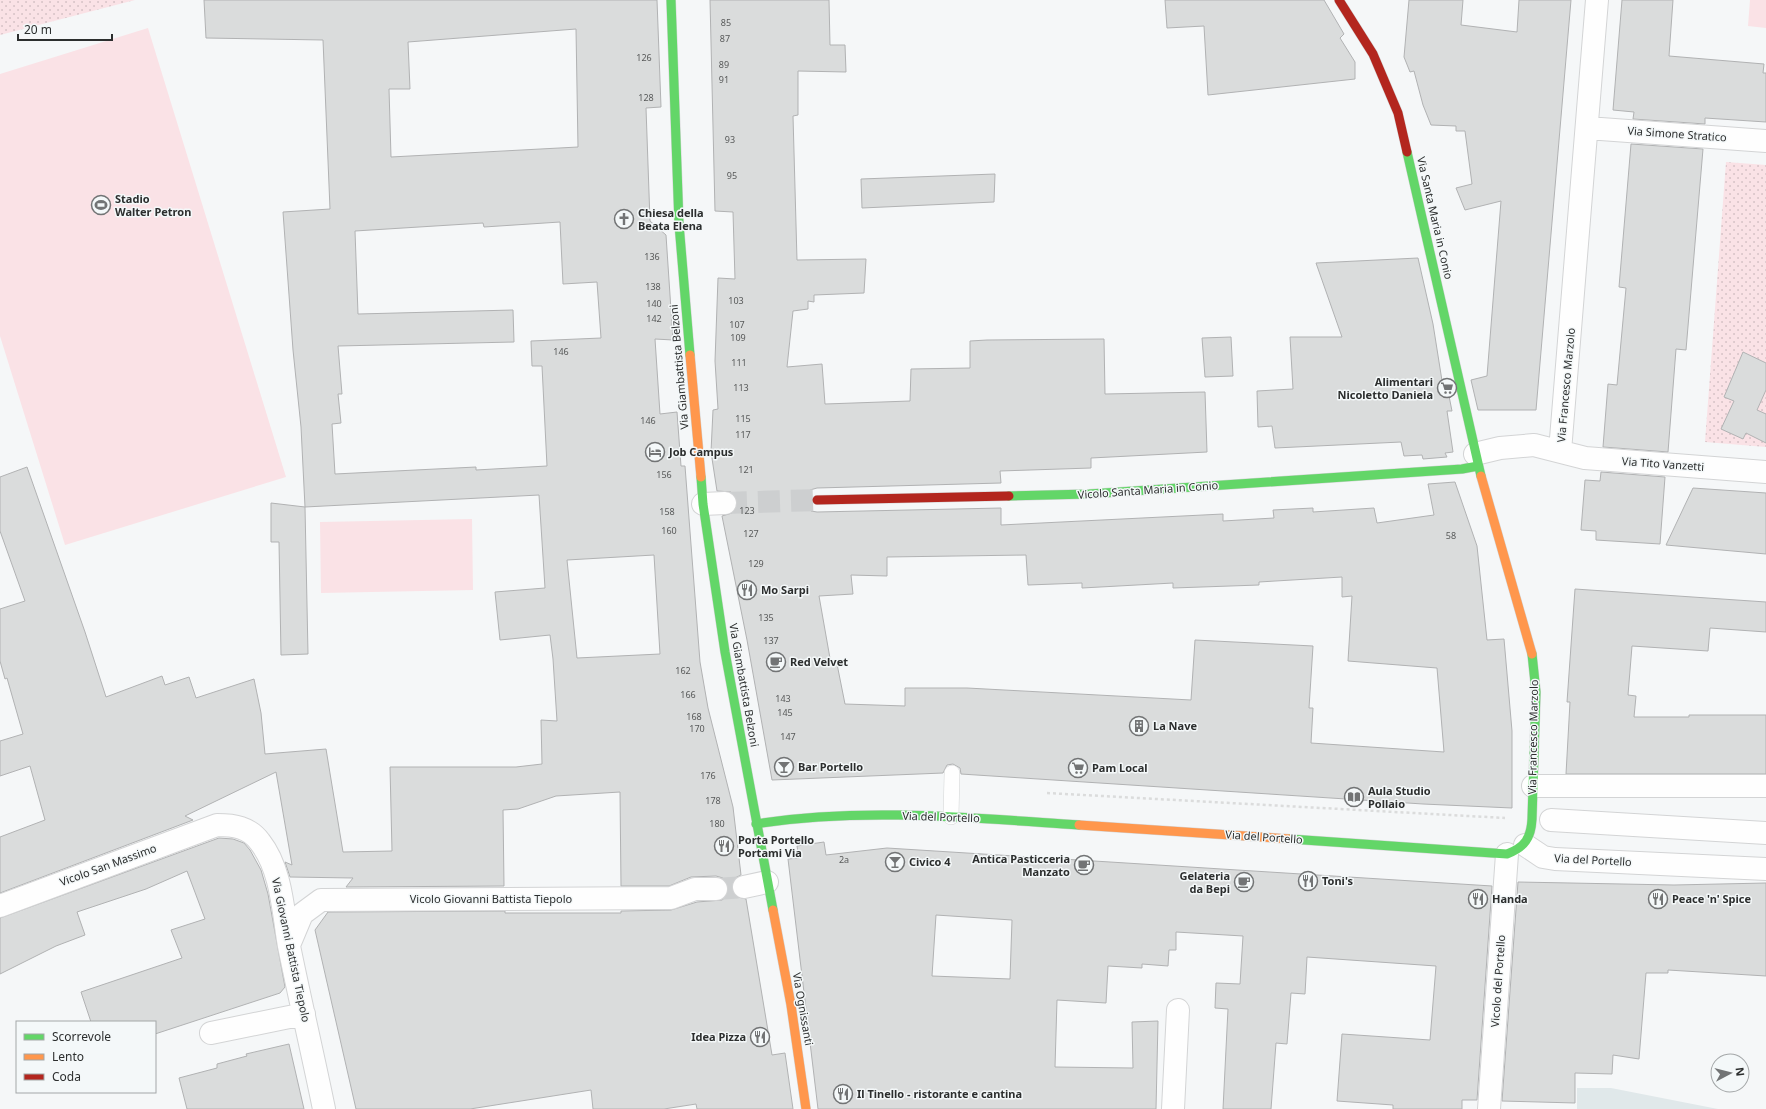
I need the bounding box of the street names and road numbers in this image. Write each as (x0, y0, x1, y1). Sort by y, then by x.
street label: Via Simone Stratico (1627, 123, 1727, 144)
street label: Via Santa Maria in Conio (1414, 155, 1457, 281)
street label: Via Giambattista Belzoni (666, 304, 691, 430)
street label: Via Francesco Marzolo (1553, 327, 1578, 443)
street label: Via Tito Vanzetti (1621, 453, 1705, 474)
street label: Vicolo Santa Maria in Conio (1077, 477, 1219, 502)
street label: Via Giambattista Belzoni (726, 622, 763, 748)
street label: Via Francesco Marzolo (1524, 679, 1541, 795)
street label: Via del Portello (902, 808, 980, 825)
street label: Via del Portello (1225, 826, 1304, 847)
street label: Vicolo San Massimo (57, 840, 159, 889)
street label: Via del Portello (1554, 850, 1632, 869)
street label: Via Giovanni Battista Tiepolo (269, 876, 314, 1024)
street label: Vicolo Giovanni Battista Tiepolo (410, 891, 573, 906)
street label: Vicolo del Portello (1487, 934, 1508, 1028)
street label: Via Ognissanti (790, 971, 817, 1047)

